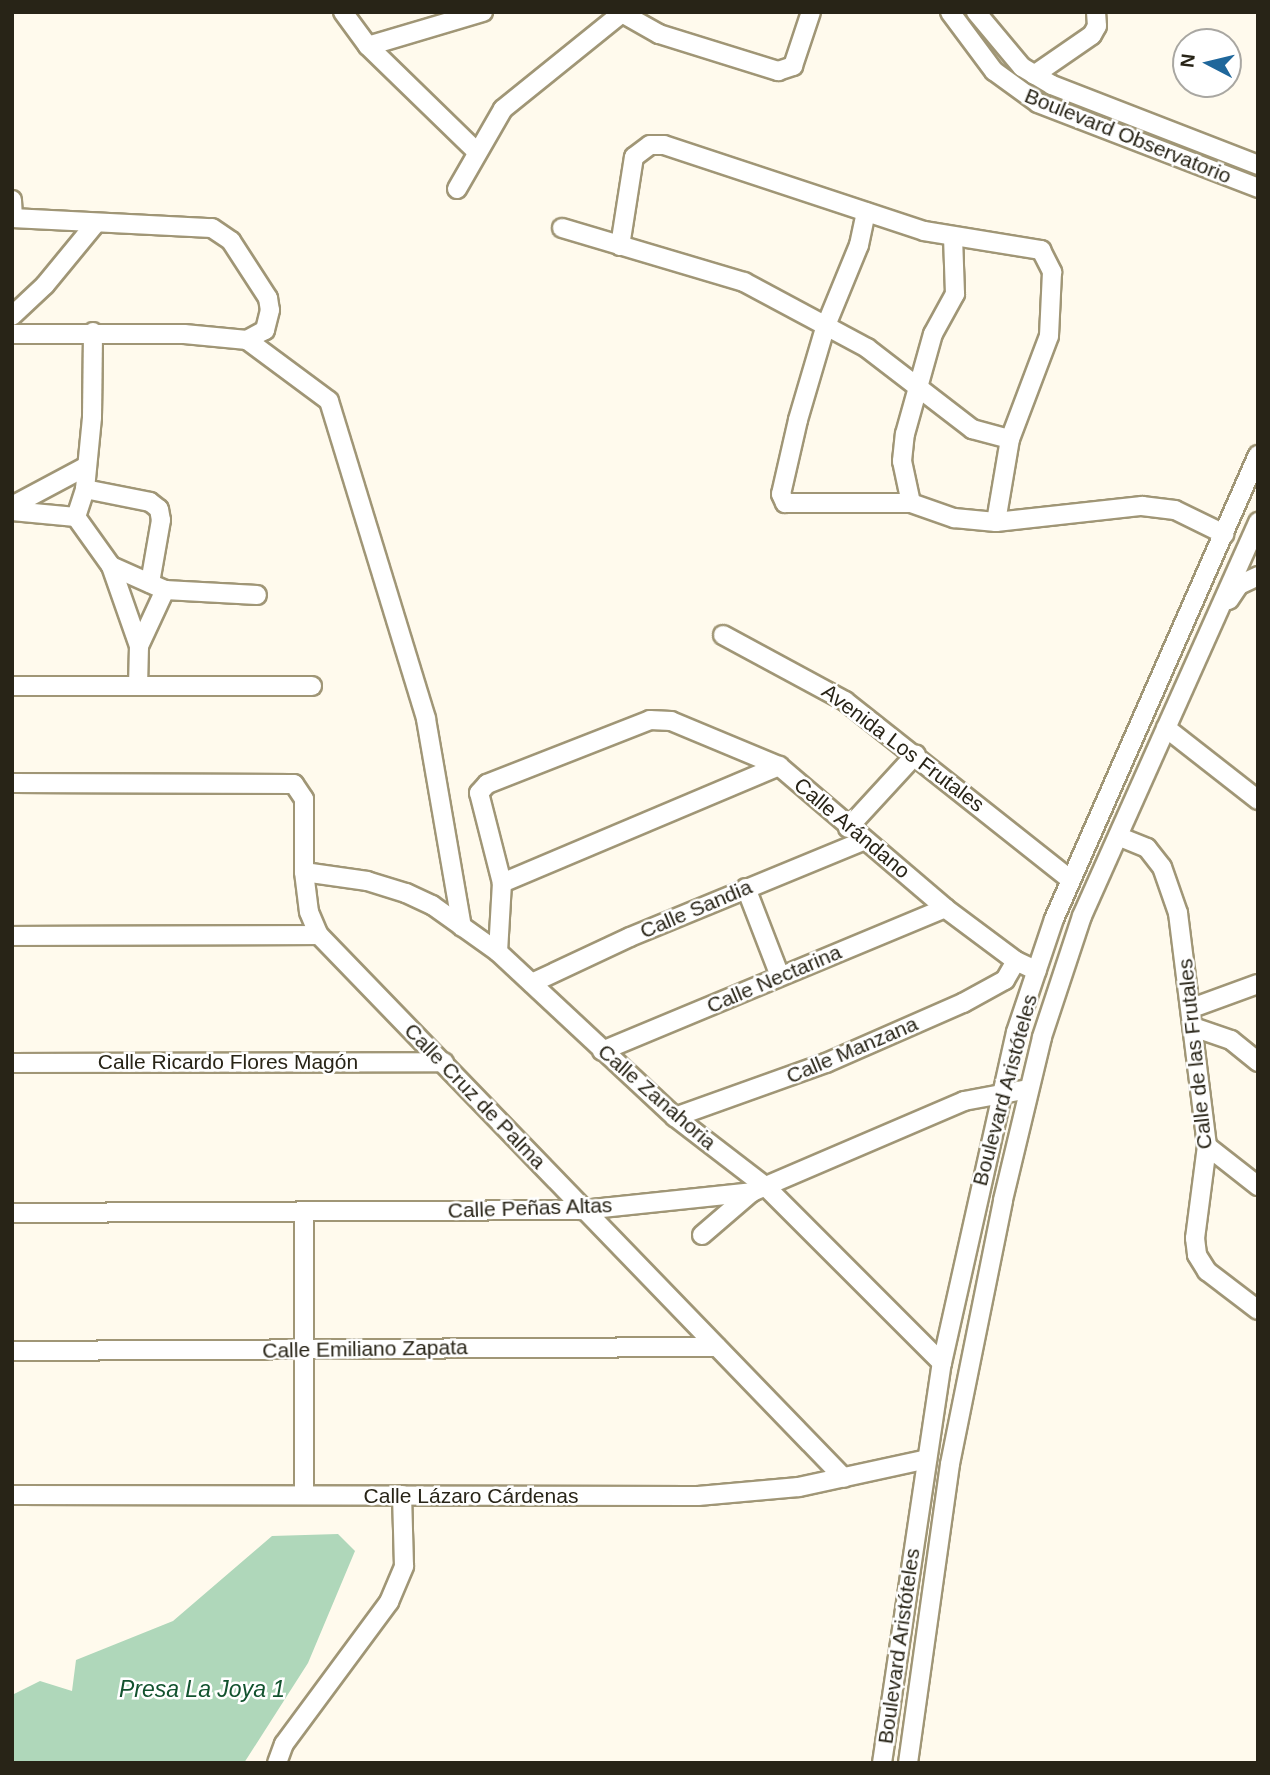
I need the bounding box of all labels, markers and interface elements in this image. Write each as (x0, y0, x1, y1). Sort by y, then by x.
north arrow (1172, 28, 1242, 98)
text: N (1176, 53, 1199, 69)
street label: Boulevard Observatorio (1021, 83, 1235, 189)
street label: Avenida Los Frutales (817, 679, 989, 817)
street label: Calle Arándano (788, 772, 916, 884)
street label: Calle Sandia (636, 874, 756, 944)
street label: Calle Nectarina (703, 939, 845, 1019)
street label: Calle de las Frutales (1172, 957, 1218, 1151)
street label: Boulevard Aristóteles (967, 991, 1043, 1189)
street label: Calle Manzana (783, 1011, 921, 1089)
street label: Calle Cruz de Palma (399, 1018, 551, 1174)
street label: Calle Zanahoria (593, 1039, 721, 1155)
street label: Calle Ricardo Flores Magón (98, 1049, 358, 1075)
street label: Calle Peñas Altas (447, 1193, 613, 1223)
street label: Calle Emiliano Zapata (262, 1335, 468, 1363)
street label: Calle Lázaro Cárdenas (364, 1483, 578, 1509)
street label: Boulevard Aristóteles (873, 1546, 925, 1746)
water label: Presa La Joya 1 (119, 1675, 285, 1703)

